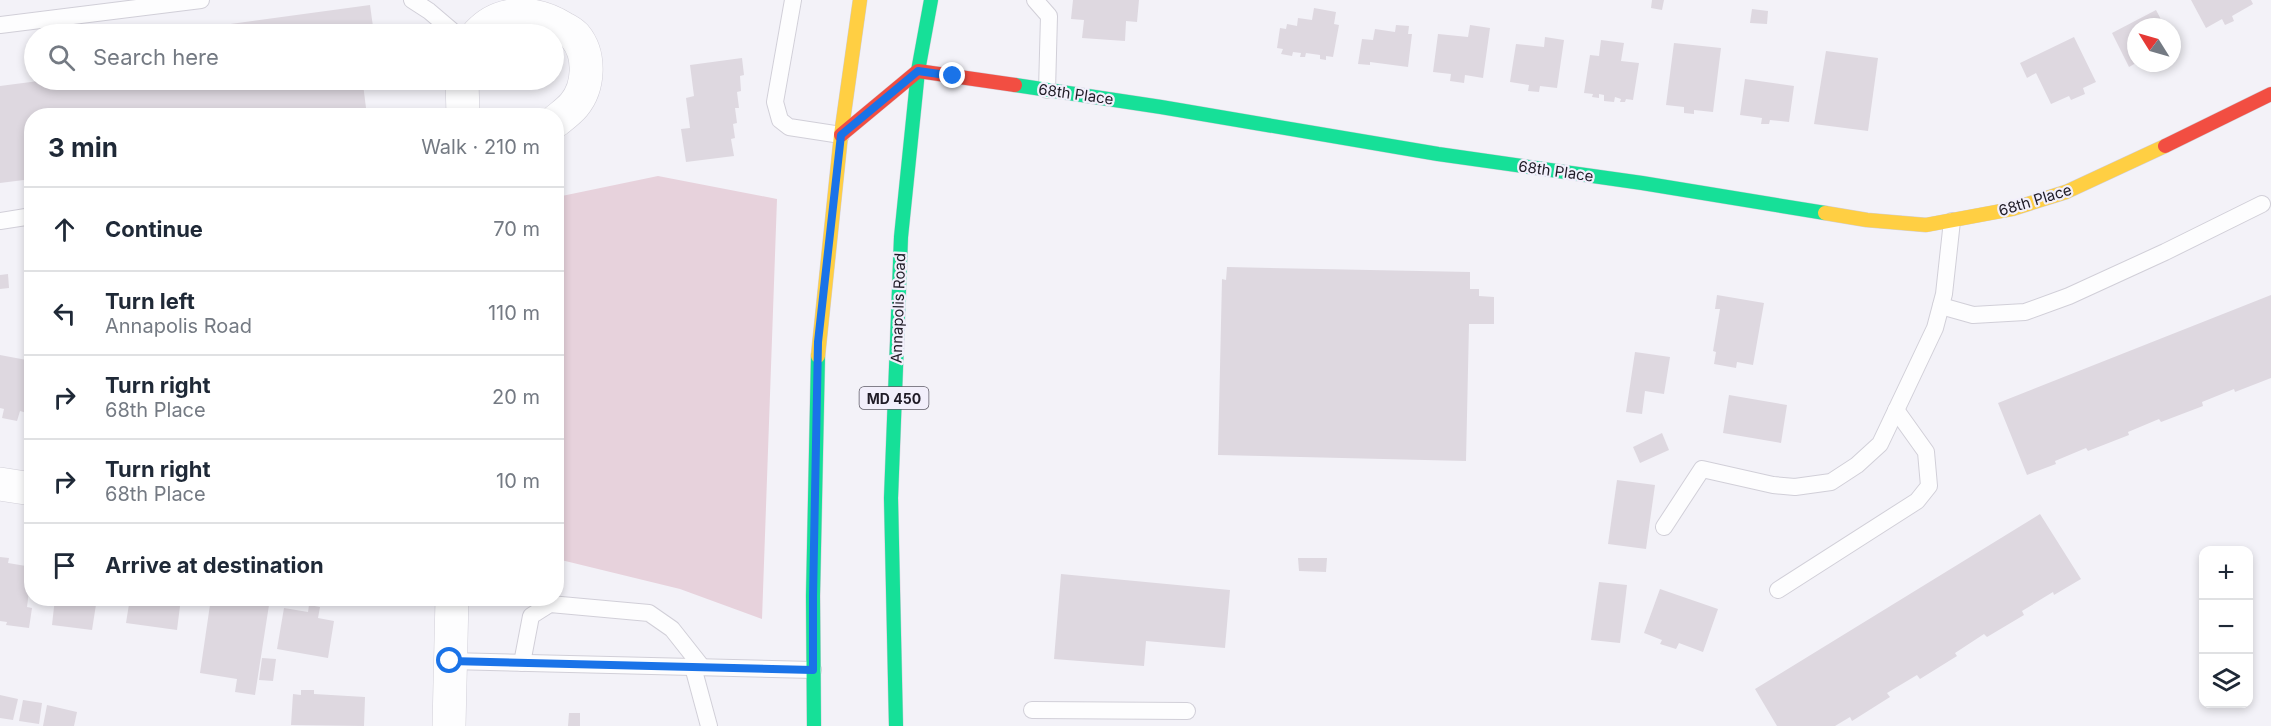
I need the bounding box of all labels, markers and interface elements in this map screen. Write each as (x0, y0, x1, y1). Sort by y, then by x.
north arrow (2127, 18, 2181, 72)
search box (24, 24, 564, 90)
icon: search (45, 41, 78, 74)
text: Search here (93, 44, 219, 70)
route end (939, 62, 965, 88)
street label: 68th Place (1037, 79, 1115, 109)
text: 3 min (48, 132, 118, 163)
text: Walk · 210 m (421, 135, 540, 159)
street label: 68th Place (1517, 156, 1595, 186)
street label: 68th Place (1996, 180, 2074, 220)
icon: ahead (48, 213, 81, 246)
text: Continue (105, 216, 203, 242)
text: 70 m (493, 217, 540, 241)
street label: Annapolis Road (887, 253, 909, 363)
text: Turn left (105, 288, 195, 314)
icon: left (48, 297, 81, 330)
text: 110 m (488, 301, 540, 325)
text: Annapolis Road (105, 314, 252, 338)
text: Turn right (105, 372, 211, 398)
icon: right (48, 381, 81, 414)
text: 20 m (492, 385, 540, 409)
road number: MD 450 (860, 387, 928, 409)
text: 68th Place (105, 398, 206, 422)
text: Turn right (105, 456, 211, 482)
icon: right (48, 465, 81, 498)
text: 10 m (496, 469, 540, 493)
text: 68th Place (105, 482, 206, 506)
map controls (2199, 546, 2253, 708)
button: + (2199, 546, 2253, 600)
icon: arrive (48, 549, 81, 582)
text: Arrive at destination (105, 552, 324, 578)
button: − (2199, 600, 2253, 654)
route start (436, 647, 462, 673)
button: layers (2199, 654, 2253, 708)

